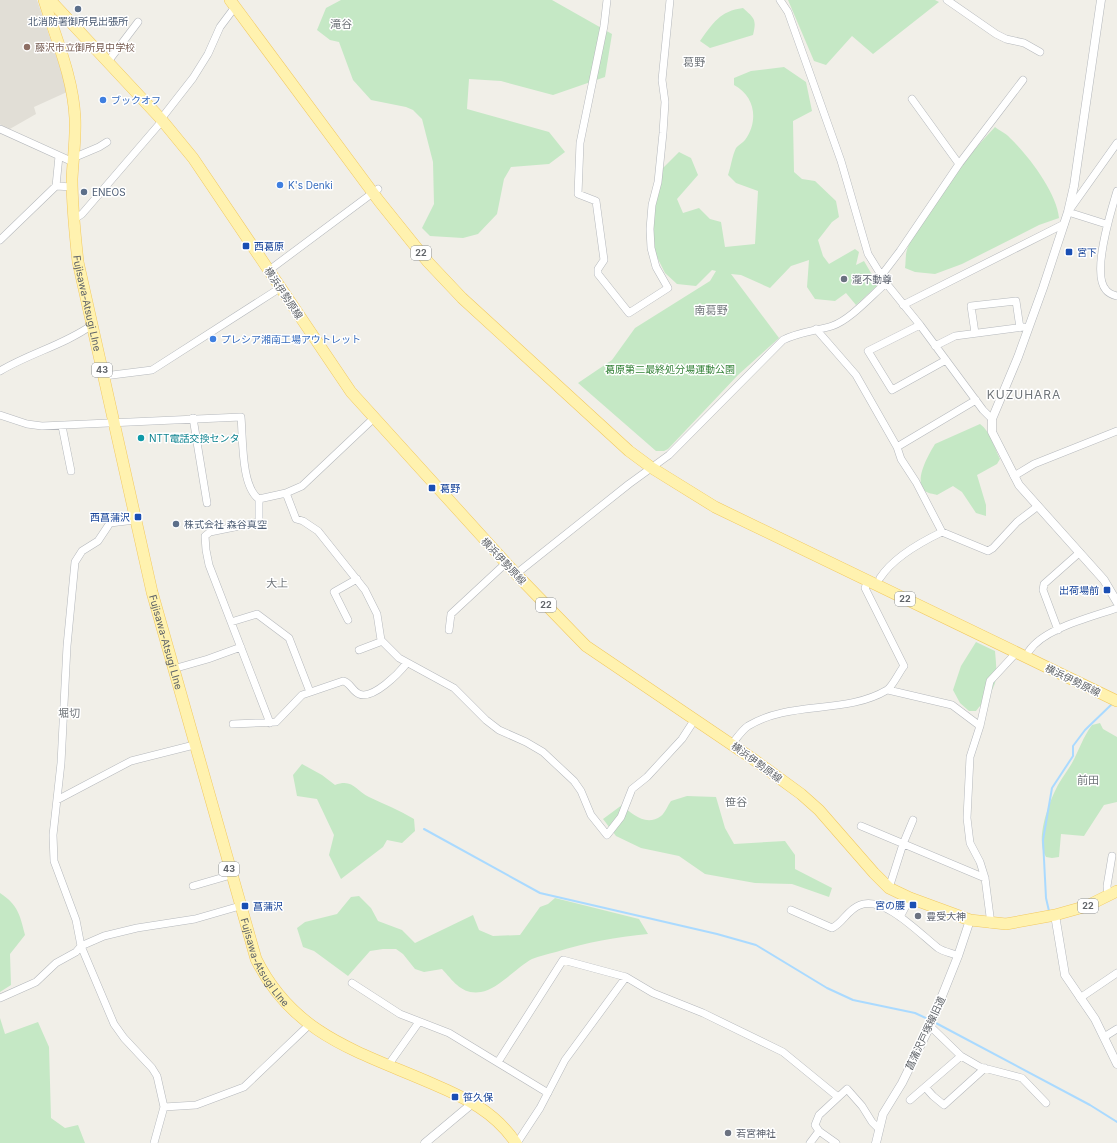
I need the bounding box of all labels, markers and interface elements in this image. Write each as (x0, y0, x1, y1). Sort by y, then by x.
marker: 北消防署御所見出張所 (73, 4, 83, 14)
place label: 北消防署御所見出張所 (28, 15, 128, 27)
district label: 滝谷 (330, 17, 352, 31)
place label: 藤沢市立御所見中学校 (35, 41, 135, 53)
marker: 藤沢市立御所見中学校 (22, 42, 32, 52)
district label: 葛野 (683, 55, 705, 69)
place label: ブックオフ (111, 94, 161, 106)
marker: ブックオフ (98, 95, 108, 105)
place label: K's Denki (288, 179, 333, 191)
marker: K's Denki (275, 180, 285, 190)
place label: ENEOS (92, 186, 126, 198)
marker: ENEOS (79, 187, 89, 197)
place label: 西葛原 (254, 240, 284, 252)
marker: 西葛原 (241, 241, 251, 251)
road number: 22 (411, 246, 431, 260)
place label: 宮下 (1077, 246, 1097, 258)
marker: 宮下 (1064, 247, 1074, 257)
street label: Fujisawa-Atsugi LIne (71, 255, 104, 352)
street label: 横浜伊勢原線 (262, 265, 306, 321)
place label: 瀧不動尊 (852, 273, 892, 285)
marker: 瀧不動尊 (839, 274, 849, 284)
district label: 南葛野 (695, 303, 728, 317)
place label: プレシア湘南工場アウトレット (221, 333, 361, 345)
marker: プレシア湘南工場アウトレット (208, 334, 218, 344)
road number: 43 (92, 363, 112, 377)
park label: 葛原第二最終処分場運動公園 (605, 363, 735, 375)
district label: KUZUHARA (987, 387, 1061, 402)
place label: NTT電話交換センタ (149, 432, 239, 444)
marker: NTT電話交換センタ (136, 433, 146, 443)
place label: 葛野 (440, 482, 460, 494)
marker: 葛野 (427, 483, 437, 493)
place label: 西菖蒲沢 (90, 511, 130, 523)
marker: 西菖蒲沢 (133, 512, 143, 522)
place label: 株式会社 森谷真空 (184, 518, 267, 530)
marker: 株式会社 森谷真空 (171, 519, 181, 529)
street label: 横浜伊勢原線 (479, 535, 529, 587)
district label: 大上 (266, 576, 288, 590)
place label: 出荷場前 (1059, 584, 1099, 596)
marker: 出荷場前 (1102, 585, 1112, 595)
road number: 22 (895, 592, 915, 606)
street label: Fujisawa-Atsugi LIne (147, 593, 185, 691)
road number: 22 (536, 598, 556, 612)
street label: 横浜伊勢原線 (1043, 661, 1103, 699)
district label: 堀切 (58, 706, 80, 720)
street label: 横浜伊勢原線 (729, 740, 785, 784)
district label: 前田 (1077, 773, 1099, 787)
district label: 笹谷 (725, 795, 747, 809)
road number: 43 (219, 862, 239, 876)
place label: 宮の腰 (875, 899, 905, 911)
road number: 22 (1078, 899, 1098, 913)
place label: 菖蒲沢 (253, 900, 283, 912)
marker: 宮の腰 (908, 900, 918, 910)
marker: 菖蒲沢 (240, 901, 250, 911)
place label: 豊受大神 (926, 910, 966, 922)
marker: 豊受大神 (913, 911, 923, 921)
street label: Fujisawa-Atsugi LIne (239, 917, 292, 1009)
street label: 菖蒲沢戸塚線旧道 (903, 994, 947, 1072)
place label: 笹久保 (463, 1091, 494, 1103)
marker: 笹久保 (450, 1092, 460, 1102)
place label: 若宮神社 (736, 1127, 776, 1139)
marker: 若宮神社 (723, 1128, 733, 1138)

